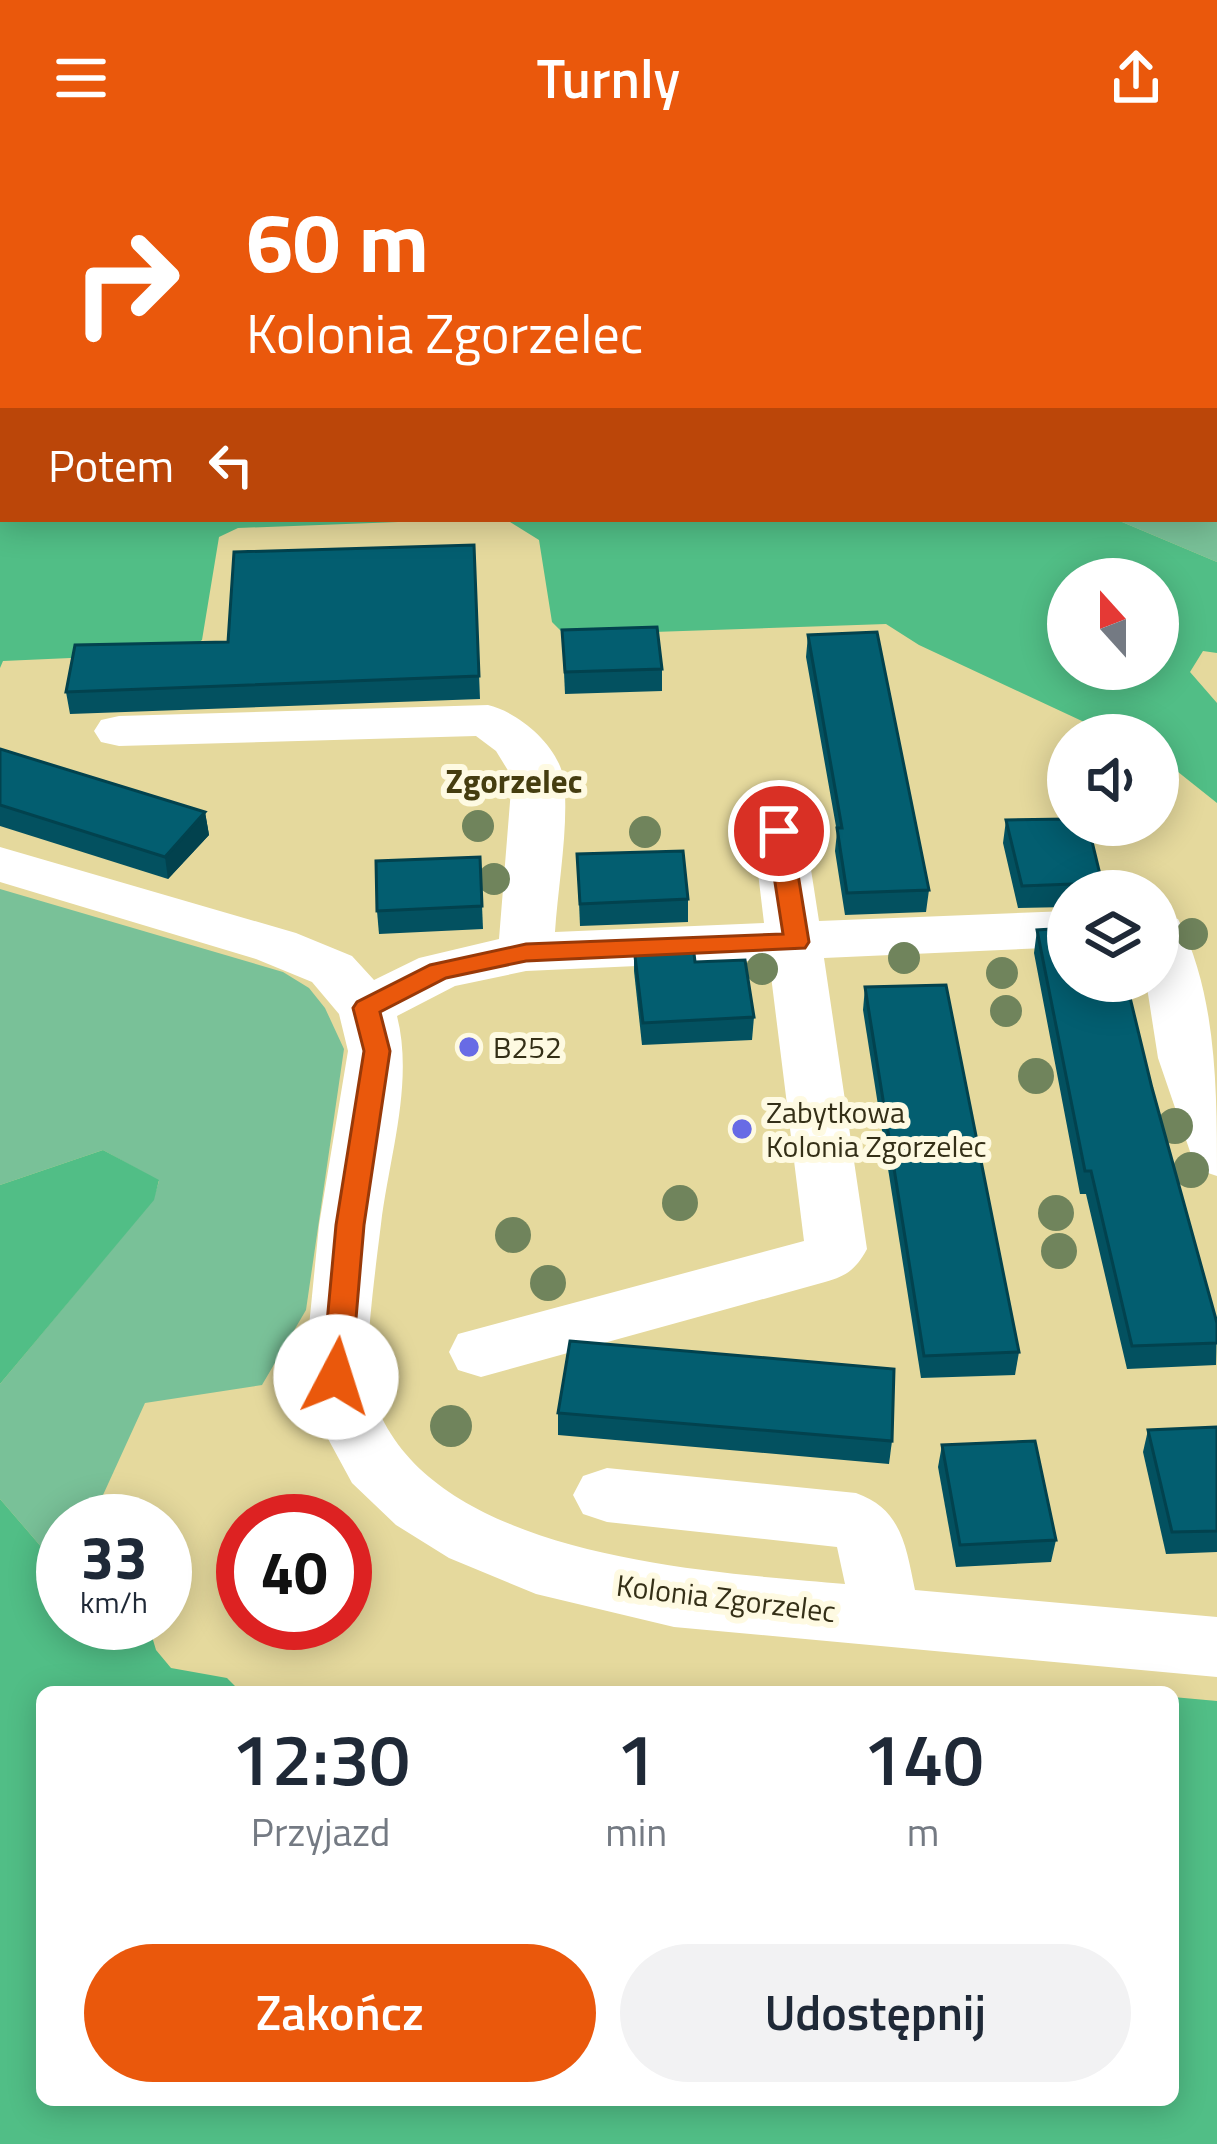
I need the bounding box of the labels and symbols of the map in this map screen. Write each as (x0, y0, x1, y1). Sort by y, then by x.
north arrow (1047, 558, 1179, 690)
district label: Zgorzelec (446, 756, 582, 806)
pin (728, 780, 830, 882)
place label: B252 (493, 1024, 562, 1070)
marker: B252 (456, 1034, 482, 1060)
place label: Zabytkowa Kolonia Zgorzelec (766, 1089, 987, 1169)
marker: Zabytkowa Kolonia Zgorzelec (729, 1116, 755, 1142)
position arrow (273, 1314, 399, 1440)
speed limit sign: 40 (216, 1494, 372, 1650)
street label: Kolonia Zgorzelec (614, 1562, 838, 1634)

